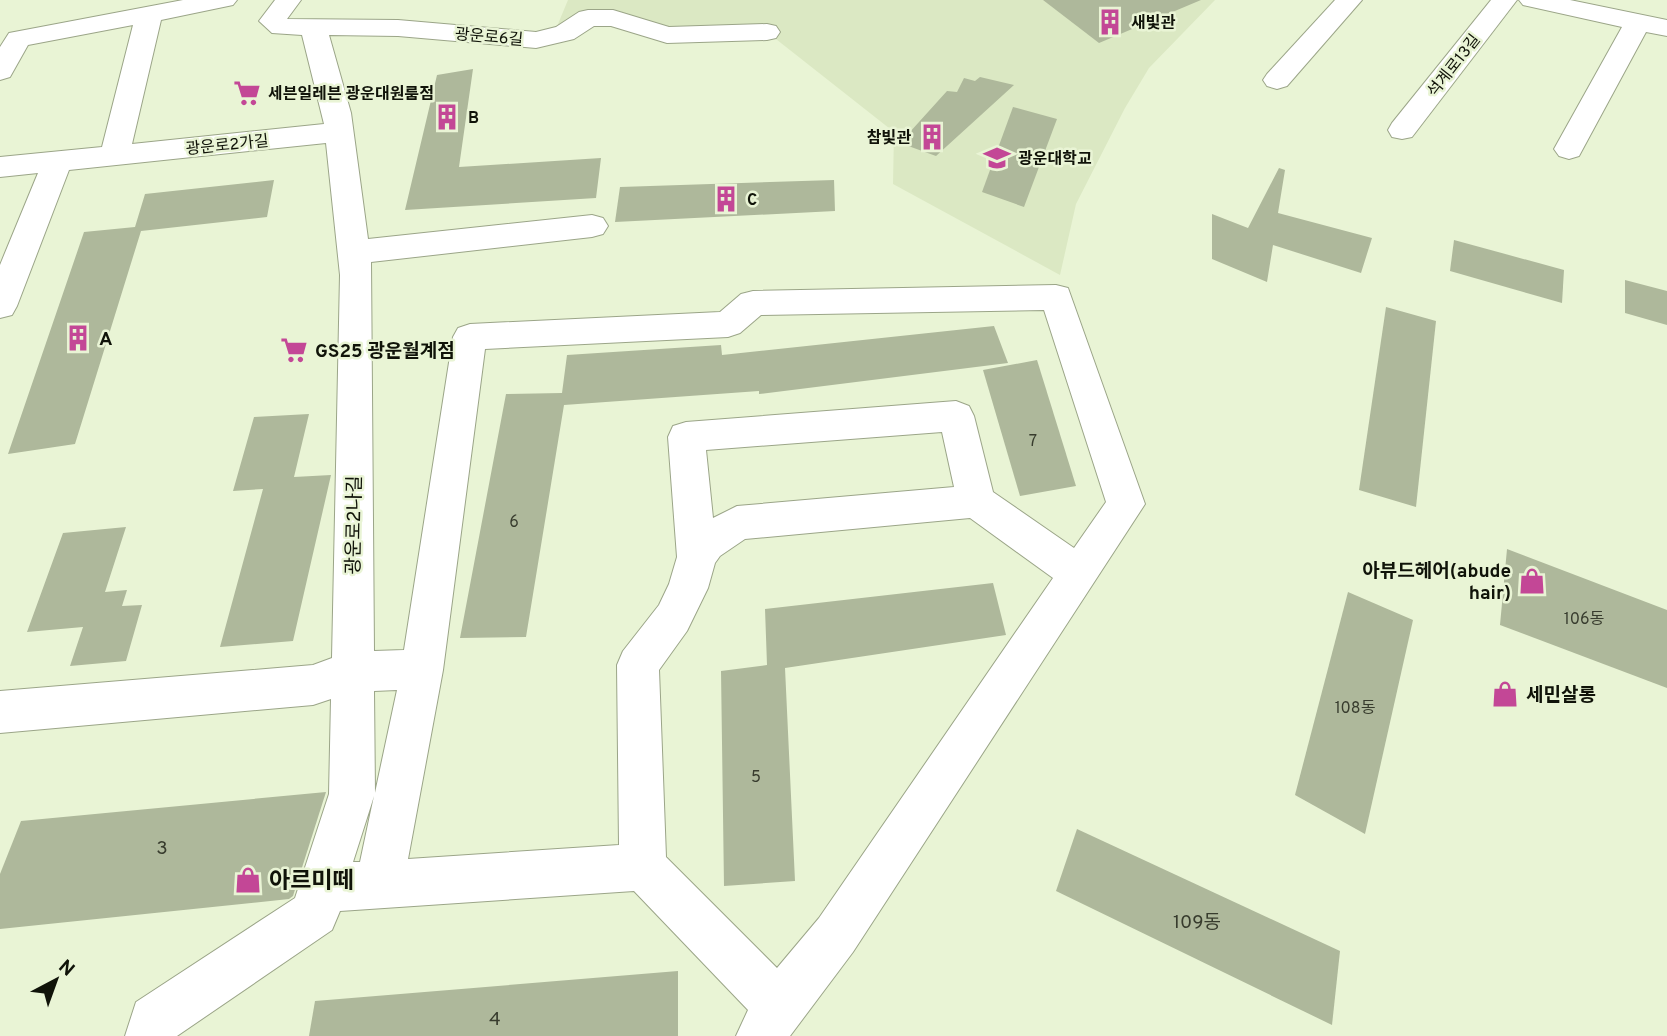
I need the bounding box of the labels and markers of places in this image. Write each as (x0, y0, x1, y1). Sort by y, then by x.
building icon: 새빛관 (1095, 7, 1125, 37)
place label: 새빛관 (1131, 14, 1175, 34)
supermarket icon: 세븐일레븐 광운대원룸점 (232, 78, 262, 108)
place label: 세븐일레븐 광운대원룸점 (268, 85, 434, 105)
building icon: B (432, 102, 462, 132)
place label: B (468, 109, 479, 129)
building icon: 참빛관 (917, 122, 947, 152)
place label: 참빛관 (867, 129, 911, 149)
school or university icon: 광운대학교 (982, 143, 1012, 173)
place label: 광운대학교 (1018, 149, 1092, 170)
building icon: C (711, 184, 741, 214)
place label: C (747, 191, 757, 211)
building icon: A (63, 323, 93, 353)
place label: A (99, 328, 113, 352)
supermarket icon: GS25 광운월계점 (279, 335, 309, 365)
place label: GS25 광운월계점 (315, 340, 455, 364)
place label: 아뷰드헤어(abude hair) (1362, 560, 1511, 606)
shop icon: 아뷰드헤어(abude hair) (1517, 566, 1547, 596)
shop icon: 세민살롱 (1490, 679, 1520, 709)
place label: 세민살롱 (1526, 684, 1596, 708)
shop icon: 아르미떼 (233, 865, 263, 895)
place label: 아르미떼 (269, 868, 354, 897)

